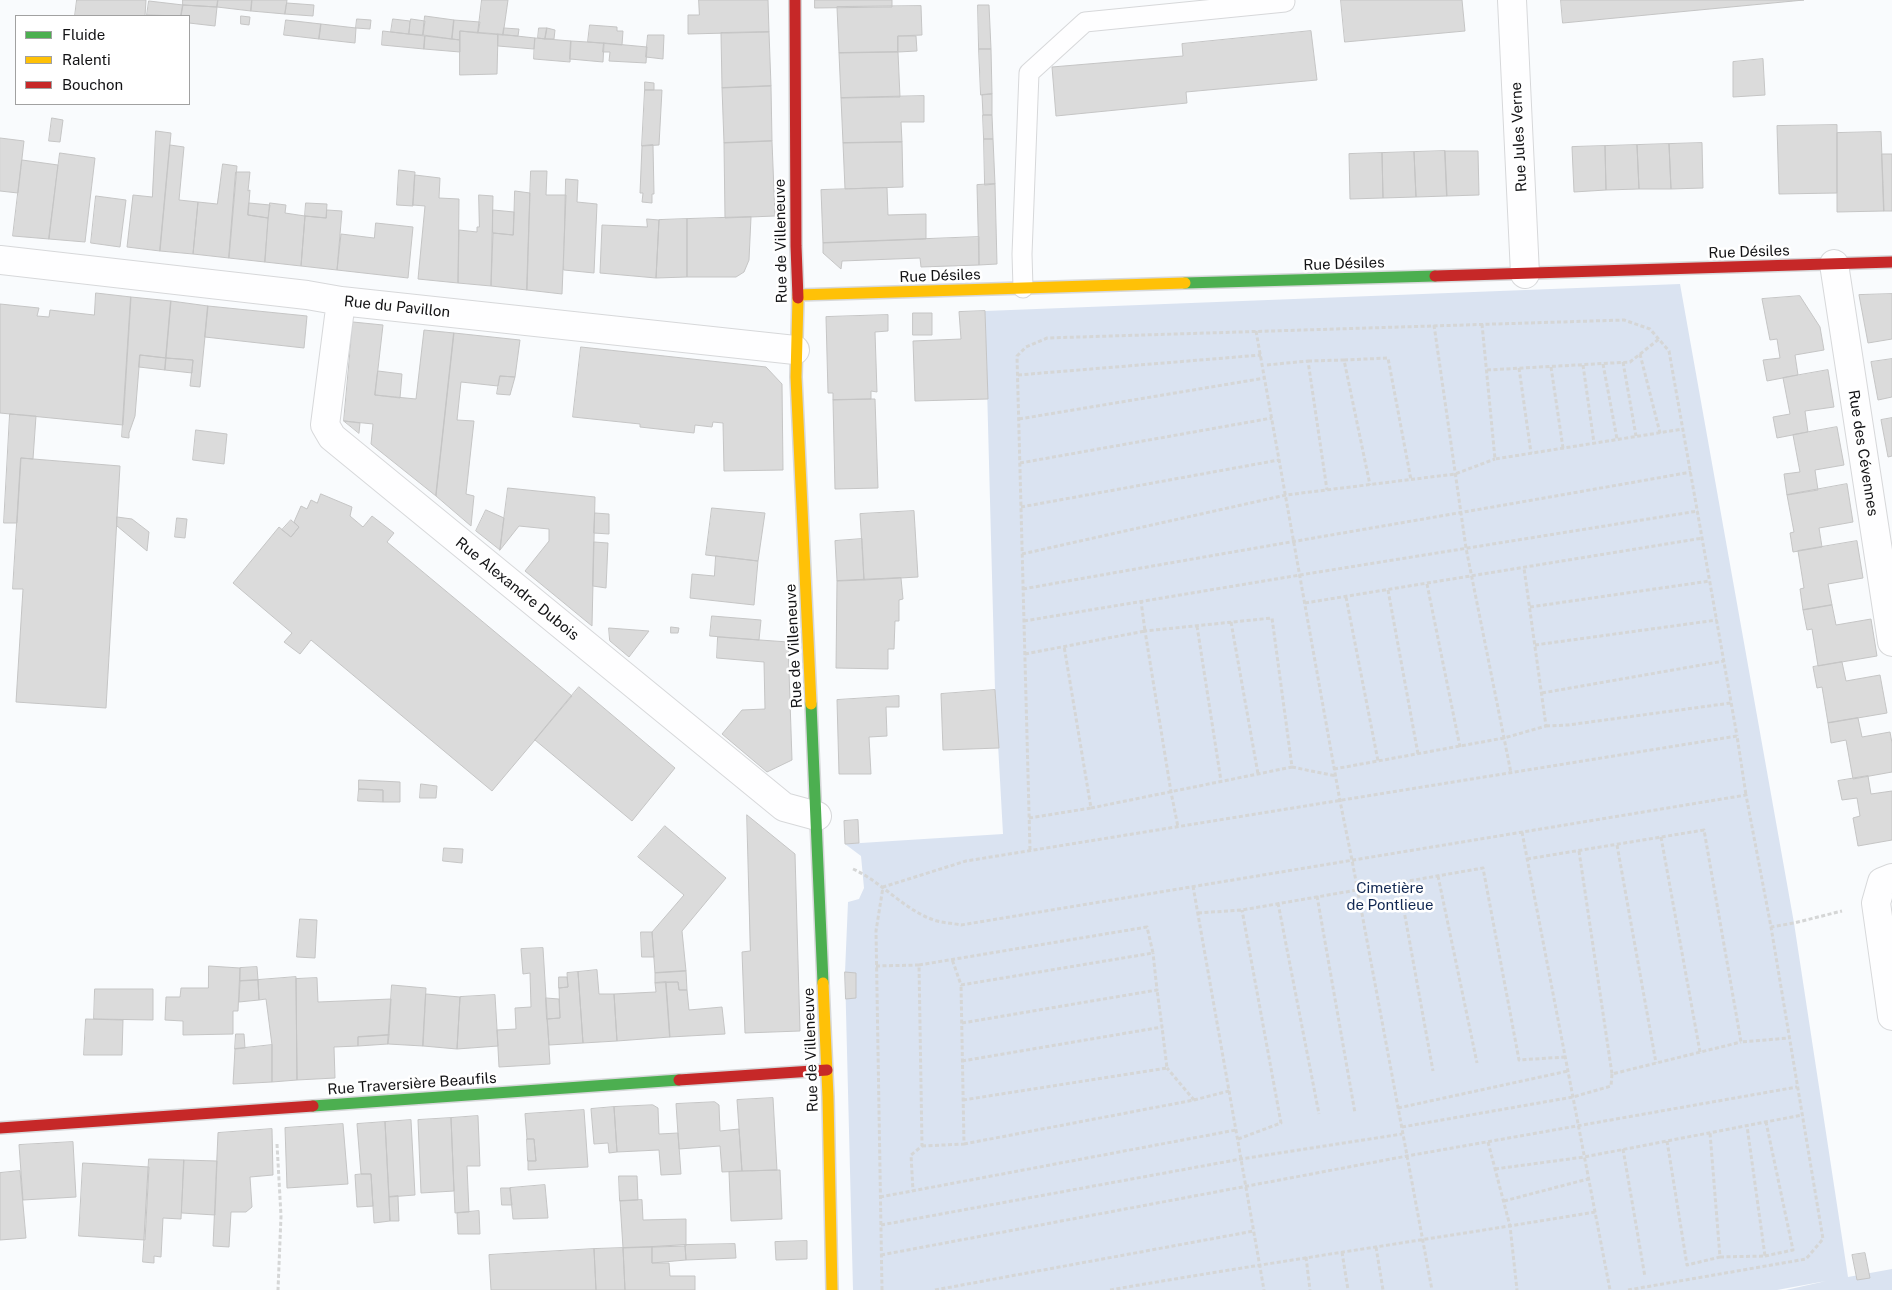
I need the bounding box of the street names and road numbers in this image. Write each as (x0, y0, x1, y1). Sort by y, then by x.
street label: Rue Jules Verne (1507, 81, 1531, 193)
street label: Rue de Villeneuve (771, 179, 791, 303)
street label: Rue Désiles (1708, 242, 1790, 262)
street label: Rue Désiles (1303, 254, 1385, 274)
street label: Rue Désiles (899, 266, 981, 286)
street label: Rue du Pavillon (343, 292, 451, 322)
street label: Rue des Cévennes (1844, 389, 1882, 517)
street label: Rue Alexandre Dubois (452, 534, 582, 644)
street label: Rue de Villeneuve (782, 583, 806, 709)
street label: Rue de Villeneuve (800, 987, 822, 1113)
street label: Rue Traversière Beaufils (327, 1069, 497, 1099)

